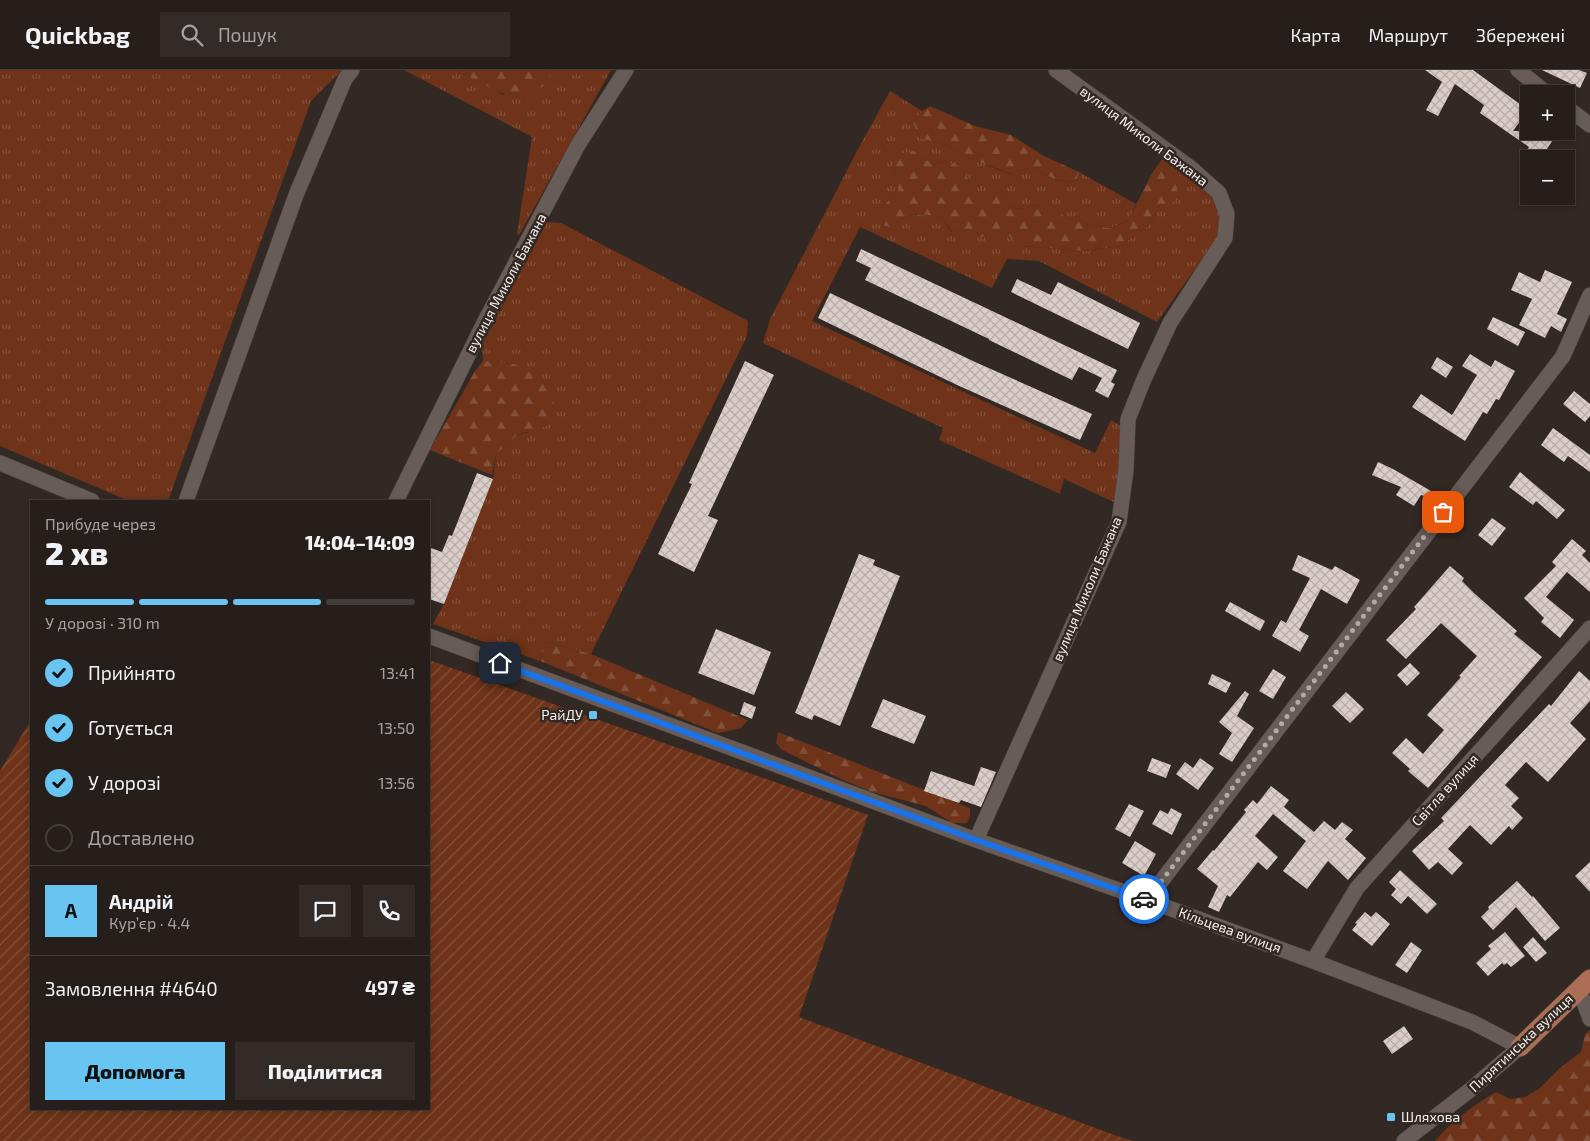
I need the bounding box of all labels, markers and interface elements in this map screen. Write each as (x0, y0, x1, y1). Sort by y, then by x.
search box (160, 12, 510, 57)
text: Quickbag (25, 20, 130, 49)
icon: search (178, 21, 206, 49)
text: Пошук (218, 23, 277, 46)
text: Карта (1291, 24, 1341, 46)
text: Маршрут (1369, 24, 1448, 46)
text: Збережені (1476, 24, 1565, 46)
street label: вулиця Миколи Бажана (1077, 82, 1212, 189)
map controls (1520, 85, 1575, 205)
button: + (1520, 85, 1575, 140)
button: − (1520, 150, 1575, 205)
street label: вулиця Миколи Бажана (462, 210, 550, 355)
pin (1422, 491, 1464, 533)
icon: bag (1429, 498, 1457, 526)
text: Прибуде через (45, 514, 156, 533)
street label: вулиця Миколи Бажана (1048, 514, 1125, 664)
text: 14:04–14:09 (305, 531, 415, 554)
text: 2 хв (45, 533, 108, 571)
text: У дорозі · 310 m (45, 613, 160, 632)
pin (479, 642, 521, 684)
icon: home (486, 649, 514, 677)
icon: check (45, 659, 73, 687)
text: Прийнято (88, 661, 175, 684)
text: 13:41 (380, 663, 415, 682)
place label: РайДУ (541, 706, 583, 723)
marker: РайДУ (587, 709, 599, 721)
icon: check (45, 714, 73, 742)
text: Готується (88, 716, 173, 739)
text: 13:50 (378, 718, 415, 737)
street label: Світла вулиця (1408, 750, 1482, 829)
icon: check (45, 769, 73, 797)
text: У дорозі (88, 771, 161, 794)
text: 13:56 (378, 773, 415, 792)
text: Доставлено (88, 826, 195, 849)
courier (1119, 874, 1169, 924)
button: chat (299, 885, 351, 937)
button: phone (363, 885, 415, 937)
icon: car (1130, 885, 1158, 913)
text: Андрій (109, 890, 173, 913)
text: А (65, 899, 77, 922)
street label: Кільцева вулиця (1176, 903, 1284, 956)
text: Кур’єр · 4.4 (109, 913, 190, 932)
text: 497 ₴ (365, 976, 415, 999)
text: Замовлення #4640 (45, 977, 218, 1000)
street label: Пирятинська вулиця (1465, 990, 1576, 1095)
button: Допомога (45, 1042, 225, 1100)
button: Поділитися (235, 1042, 415, 1100)
place label: Шляхова (1401, 1108, 1460, 1125)
marker: Шляхова (1385, 1111, 1397, 1123)

